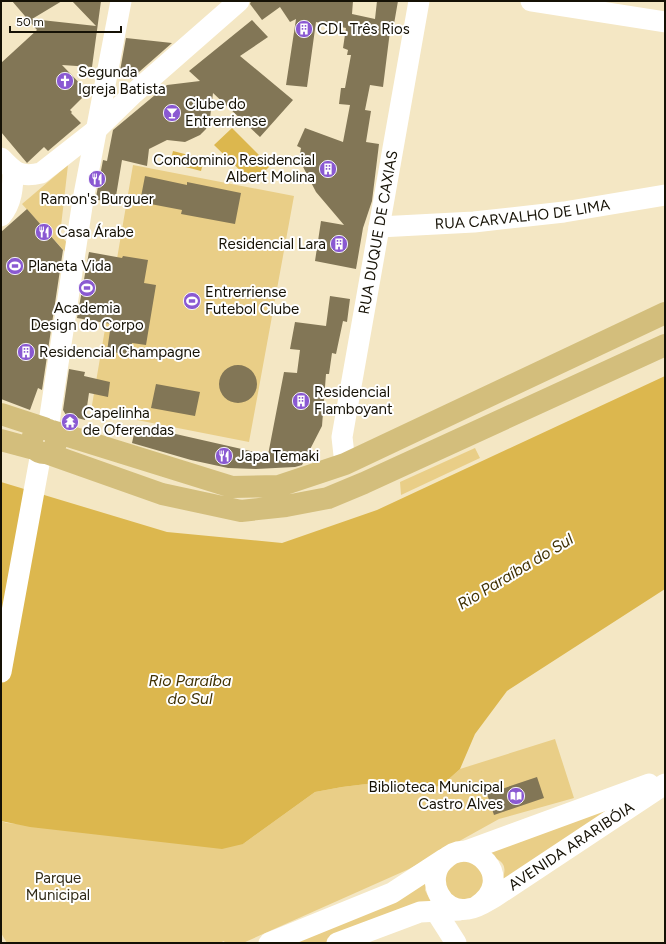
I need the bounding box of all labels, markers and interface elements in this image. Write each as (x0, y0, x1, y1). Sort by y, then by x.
scale bar (10, 8, 121, 34)
text: 50 m (16, 15, 44, 29)
building icon: CDL Três Rios (294, 19, 314, 39)
place label: CDL Três Rios (317, 20, 410, 38)
place label: Segunda Igreja Batista (78, 63, 166, 98)
church icon: Segunda Igreja Batista (55, 71, 75, 91)
place label: Clube do Entrerriense (185, 95, 267, 130)
bar icon: Clube do Entrerriense (162, 103, 182, 123)
street label: RUA DUQUE DE CAXIAS (355, 149, 401, 316)
place label: Condominio Residencial Albert Molina (153, 151, 315, 186)
building icon: Condominio Residencial Albert Molina (318, 159, 338, 179)
restaurant icon: Ramon's Burguer (87, 169, 107, 189)
place label: Ramon's Burguer (40, 190, 154, 208)
street label: RUA CARVALHO DE LIMA (434, 195, 611, 233)
restaurant icon: Casa Árabe (34, 222, 54, 242)
place label: Casa Árabe (57, 223, 134, 241)
building icon: Residencial Lara (329, 234, 349, 254)
place label: Residencial Lara (218, 235, 326, 253)
sports icon: Planeta Vida (5, 256, 25, 276)
place label: Planeta Vida (28, 257, 112, 275)
sports icon: Academia Design do Corpo (77, 278, 97, 298)
place label: Entrerriense Futebol Clube (205, 283, 299, 318)
sports icon: Entrerriense Futebol Clube (182, 291, 202, 311)
place label: Academia Design do Corpo (30, 299, 144, 334)
building icon: Residencial Champagne (16, 342, 36, 362)
place label: Residencial Champagne (39, 343, 200, 361)
place label: Residencial Flamboyant (314, 383, 393, 418)
building icon: Residencial Flamboyant (291, 391, 311, 411)
place label: Capelinha de Oferendas (83, 404, 174, 439)
temple icon: Capelinha de Oferendas (60, 412, 80, 432)
restaurant icon: Japa Temaki (214, 446, 234, 466)
place label: Japa Temaki (237, 447, 319, 465)
water label: Rio Paraíba do Sul (454, 529, 577, 613)
water label: Rio Paraíba do Sul (149, 671, 231, 708)
place label: Biblioteca Municipal Castro Alves (368, 778, 503, 813)
library icon: Biblioteca Municipal Castro Alves (506, 786, 526, 806)
street label: AVENIDA ARARIBÓIA (505, 798, 637, 894)
park label: Parque Municipal (26, 869, 90, 904)

